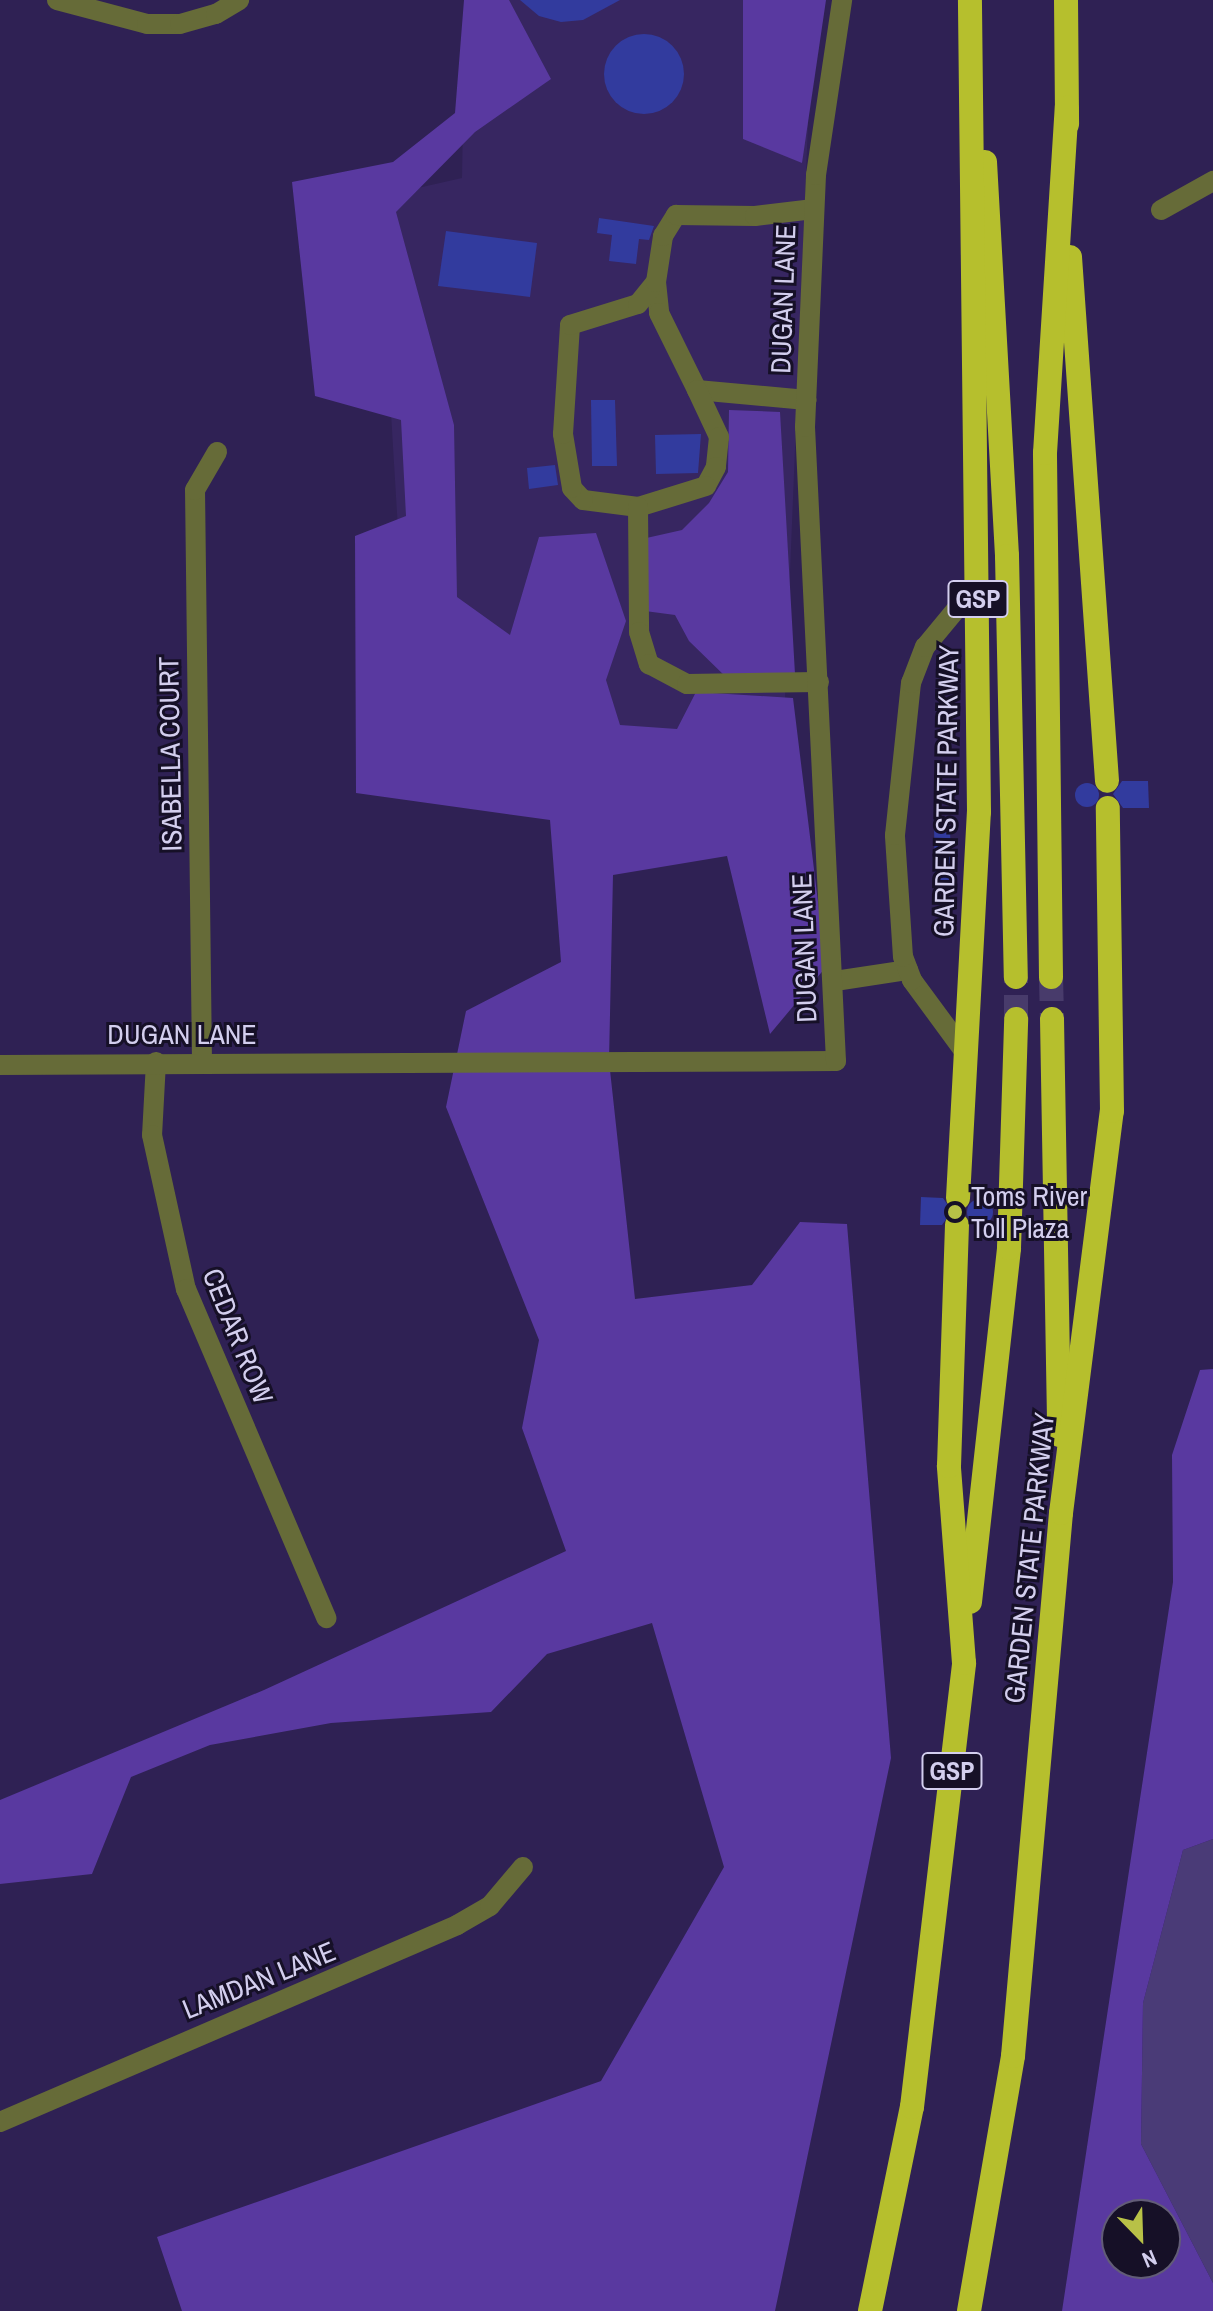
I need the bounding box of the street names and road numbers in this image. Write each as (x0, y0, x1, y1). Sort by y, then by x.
street label: DUGAN LANE (764, 224, 802, 374)
road number: GSP (946, 577, 1010, 621)
street label: GARDEN STATE PARKWAY (927, 645, 965, 937)
street label: ISABELLA COURT (151, 656, 189, 852)
street label: DUGAN LANE (785, 873, 823, 1023)
street label: DUGAN LANE (107, 1017, 257, 1051)
street label: CEDAR ROW (196, 1263, 280, 1409)
street label: GARDEN STATE PARKWAY (997, 1411, 1061, 1705)
road number: GSP (920, 1749, 984, 1793)
street label: LAMDAN LANE (178, 1934, 340, 2026)

